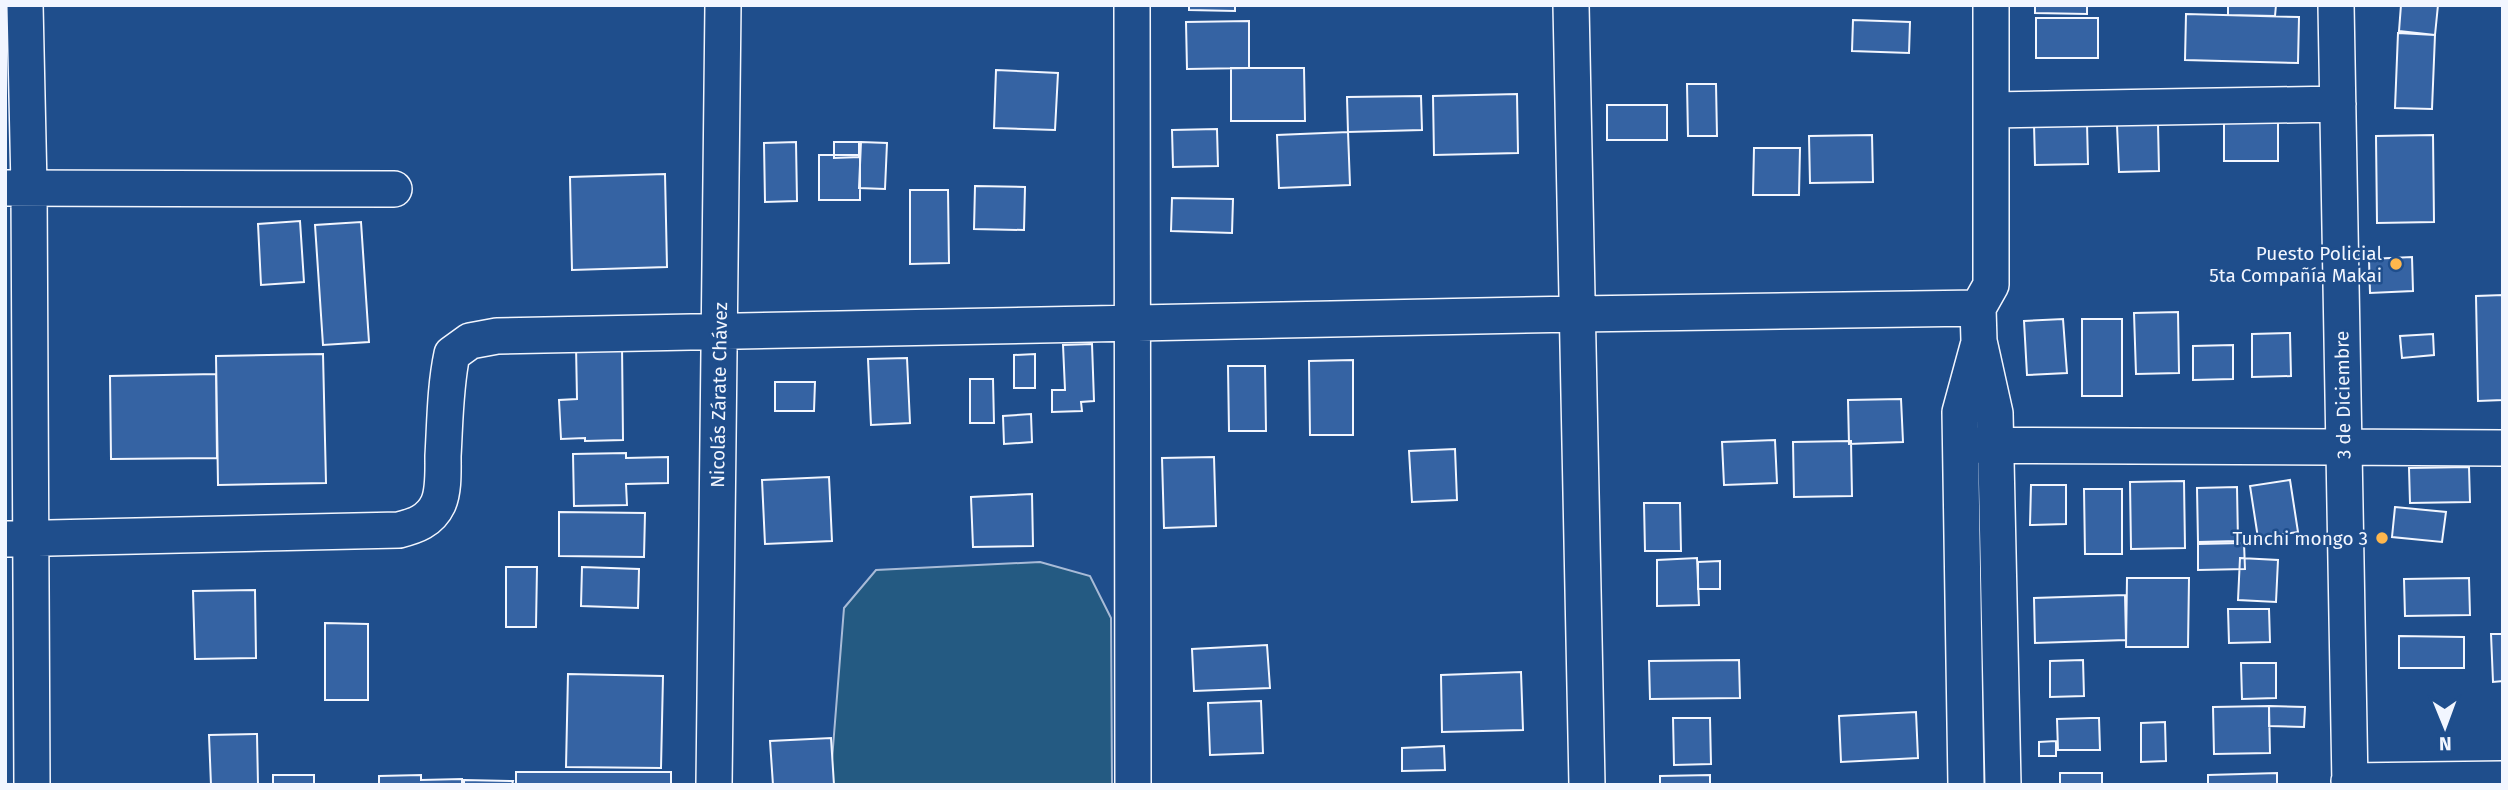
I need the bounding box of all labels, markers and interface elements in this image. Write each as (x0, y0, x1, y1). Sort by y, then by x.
place label: Puesto Policial 5ta Compañía Makai (2209, 242, 2382, 287)
marker: Puesto Policial 5ta Compañía Makai (2388, 256, 2404, 272)
street label: Nicolás Zárate Chávez (706, 302, 732, 488)
street label: 3 de Diciembre (2330, 331, 2356, 459)
place label: Tunchi mongo 3 (2232, 527, 2368, 550)
marker: Tunchi mongo 3 (2374, 530, 2390, 546)
north arrow (2410, 692, 2480, 762)
text: N (2439, 732, 2452, 755)

